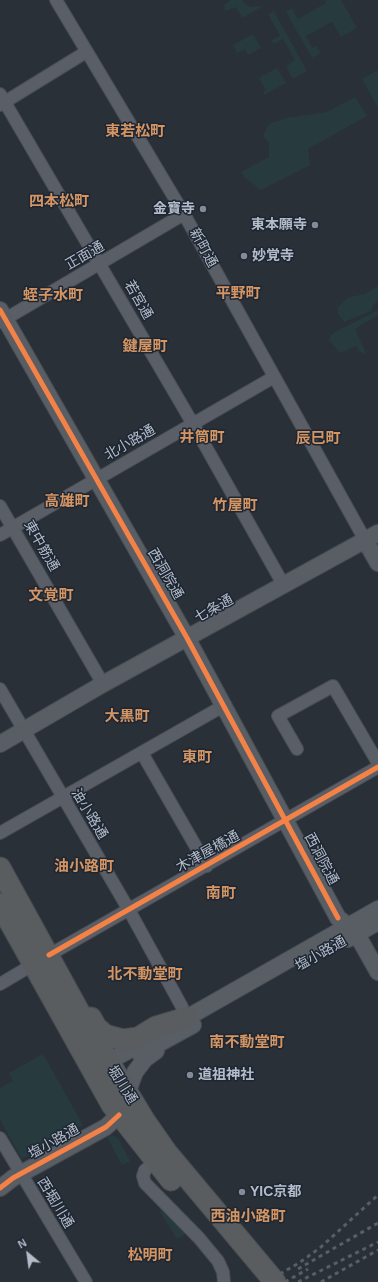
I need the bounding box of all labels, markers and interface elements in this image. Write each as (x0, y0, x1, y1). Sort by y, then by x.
district label: 東若松町 (105, 123, 165, 141)
district label: 四本松町 (29, 193, 89, 211)
place label: 金寶寺 (153, 201, 195, 217)
marker: 金寶寺 (198, 204, 208, 214)
place label: 東本願寺 (251, 217, 307, 233)
marker: 東本願寺 (310, 220, 320, 230)
street label: 新町通 (185, 226, 221, 270)
street label: 正面通 (63, 238, 107, 274)
place label: 妙覚寺 (252, 248, 294, 264)
marker: 妙覚寺 (239, 251, 249, 261)
street label: 若宮通 (120, 278, 156, 322)
district label: 平野町 (216, 285, 260, 303)
district label: 蛭子水町 (23, 287, 83, 305)
district label: 鍵屋町 (123, 338, 167, 356)
street label: 北小路通 (102, 422, 158, 464)
district label: 井筒町 (180, 429, 224, 447)
district label: 辰巳町 (296, 430, 340, 448)
district label: 高雄町 (45, 493, 89, 511)
district label: 竹屋町 (213, 497, 257, 515)
street label: 東中筋通 (20, 518, 62, 574)
street label: 西洞院通 (144, 546, 186, 602)
district label: 文覚町 (29, 587, 73, 605)
street label: 七条通 (192, 591, 236, 627)
district label: 大黒町 (105, 708, 149, 726)
district label: 東町 (182, 749, 212, 767)
street label: 油小路通 (67, 786, 111, 842)
street label: 木津屋橋通 (173, 828, 243, 876)
street label: 西洞院通 (300, 830, 342, 888)
district label: 油小路町 (54, 858, 114, 876)
district label: 南町 (206, 885, 236, 903)
street label: 塩小路通 (292, 933, 350, 975)
district label: 北不動堂町 (108, 966, 182, 984)
district label: 南不動堂町 (210, 1034, 284, 1052)
street label: 堀川通 (104, 1063, 140, 1107)
place label: 道祖神社 (198, 1067, 254, 1083)
marker: 道祖神社 (185, 1070, 195, 1080)
street label: 塩小路通 (25, 1121, 83, 1163)
street label: 西堀川通 (33, 1175, 77, 1231)
place label: YIC京都 (250, 1184, 301, 1200)
marker: YIC京都 (237, 1187, 247, 1197)
district label: 西油小路町 (211, 1208, 285, 1226)
north arrow (8, 1234, 48, 1274)
text: N (16, 1236, 29, 1251)
district label: 松明町 (128, 1247, 172, 1265)

